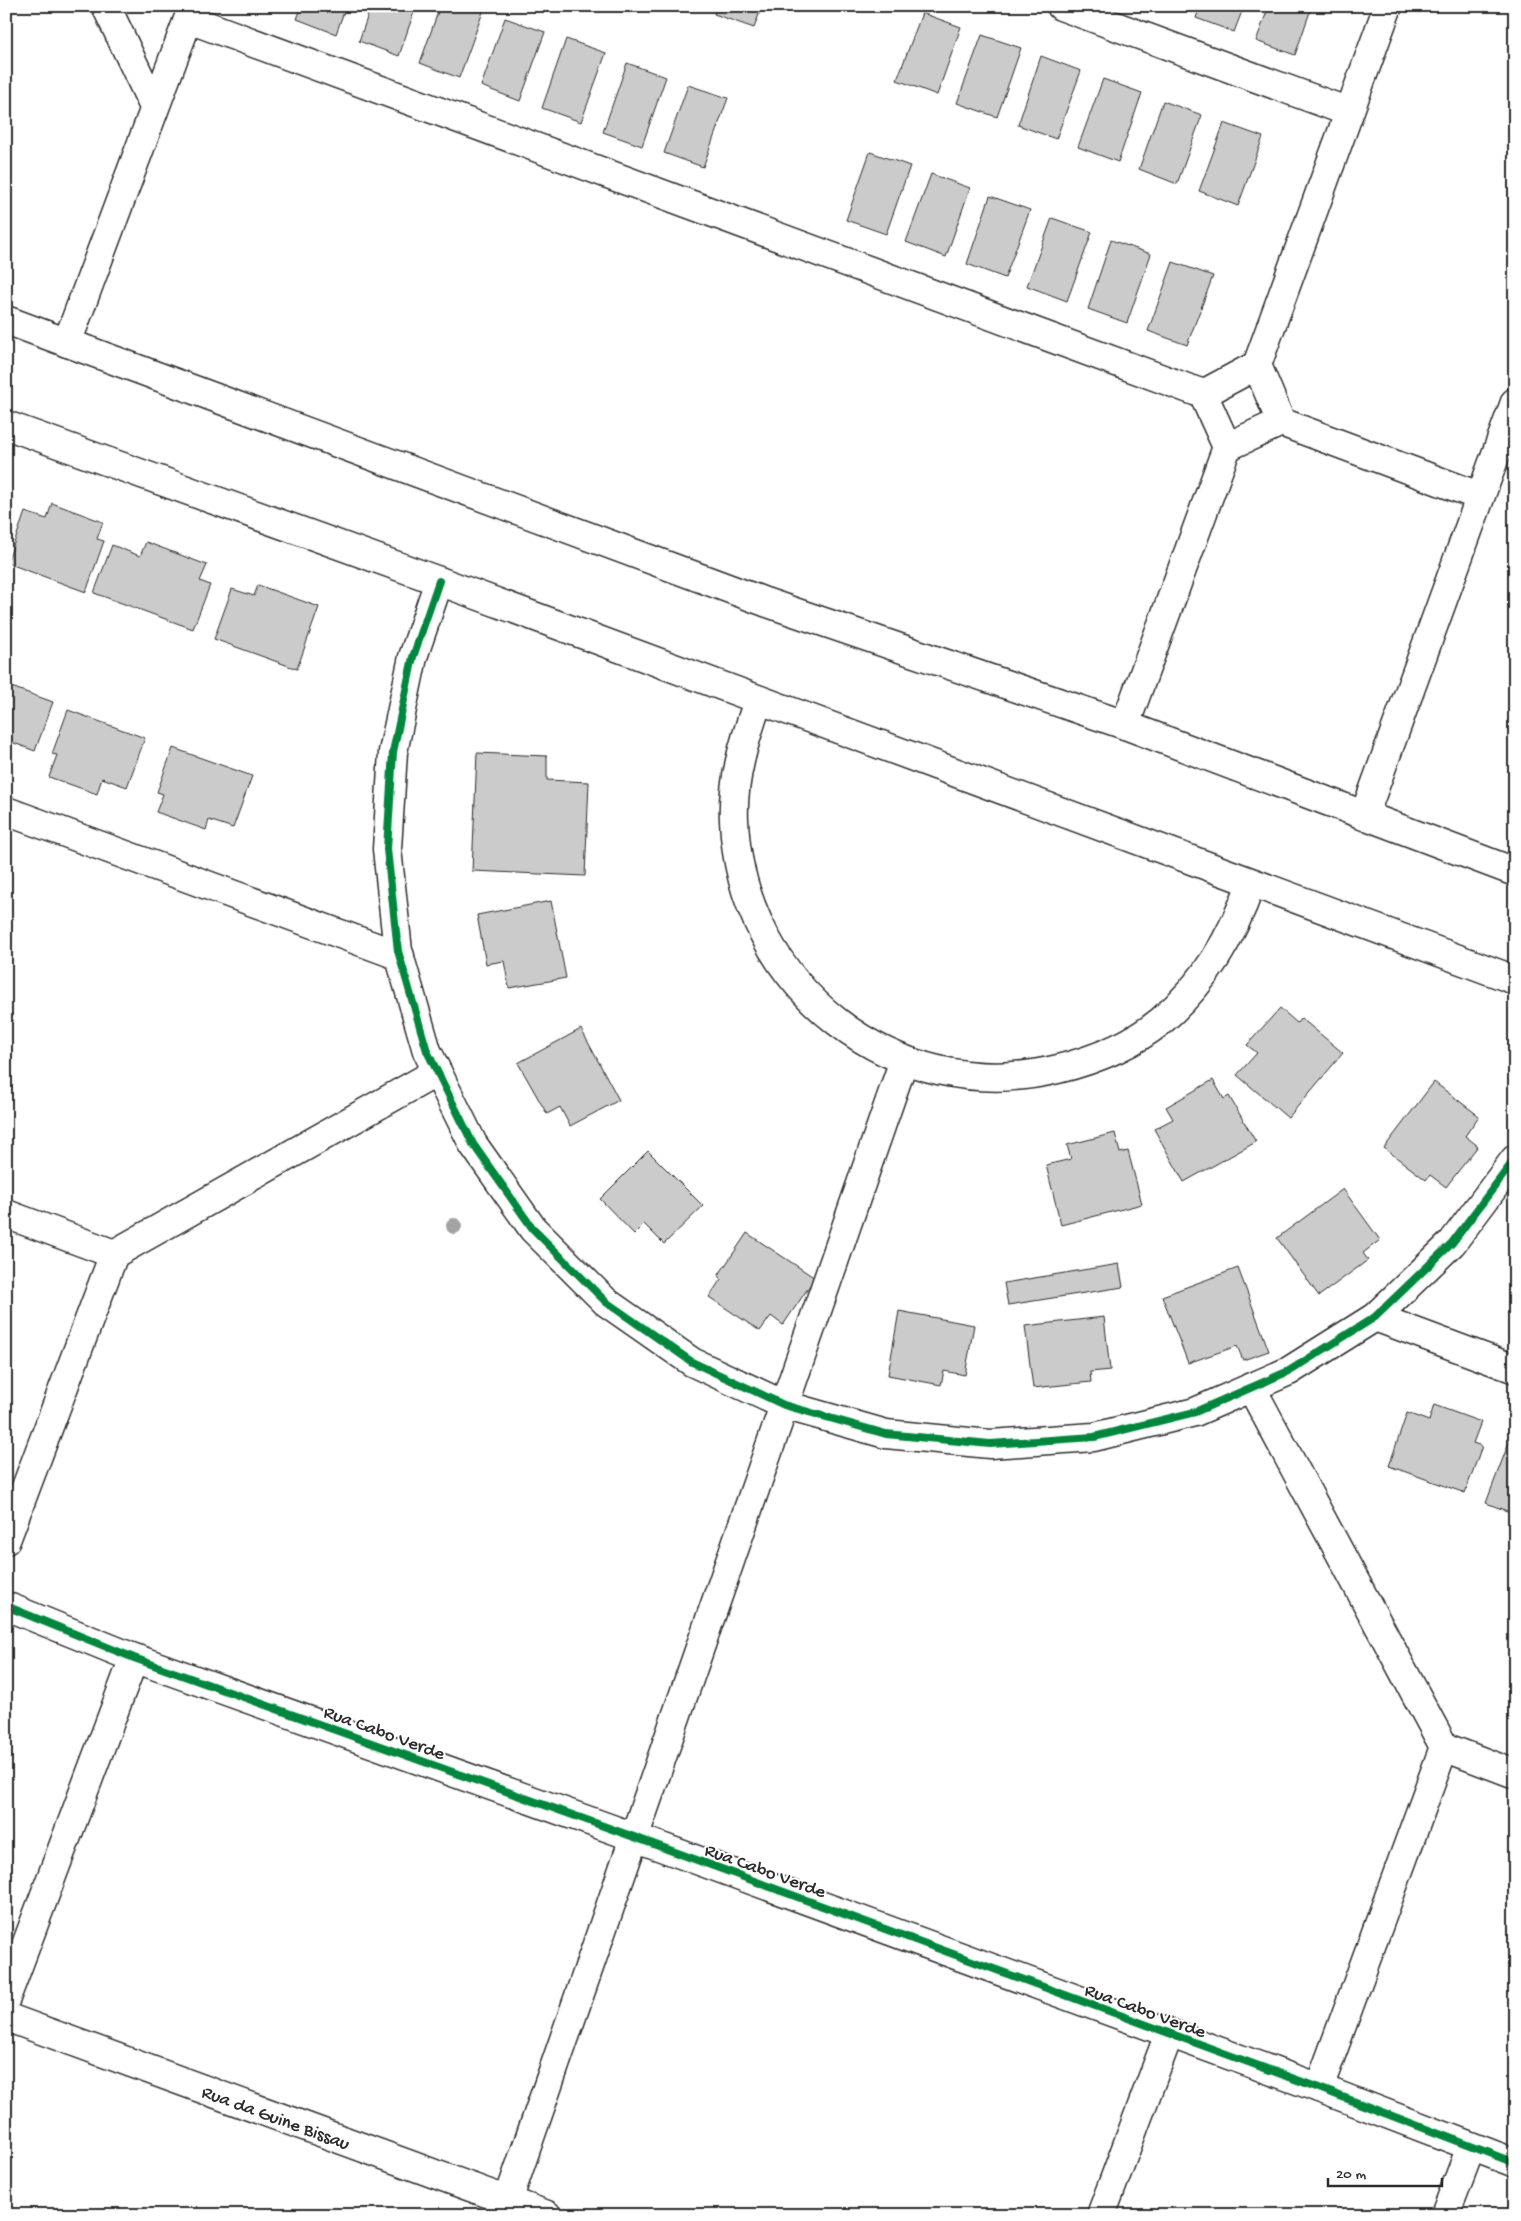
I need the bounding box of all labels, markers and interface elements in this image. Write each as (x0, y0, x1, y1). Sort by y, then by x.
street label: Rua Cabo Verde (320, 1702, 448, 1767)
street label: Rua Cabo Verde (701, 1840, 829, 1905)
street label: Rua Cabo Verde (1081, 1980, 1209, 2045)
street label: Rua da Guine Bissau (198, 2082, 352, 2157)
scale bar (1328, 2156, 1442, 2188)
text: 20 m (1336, 2166, 1366, 2184)

